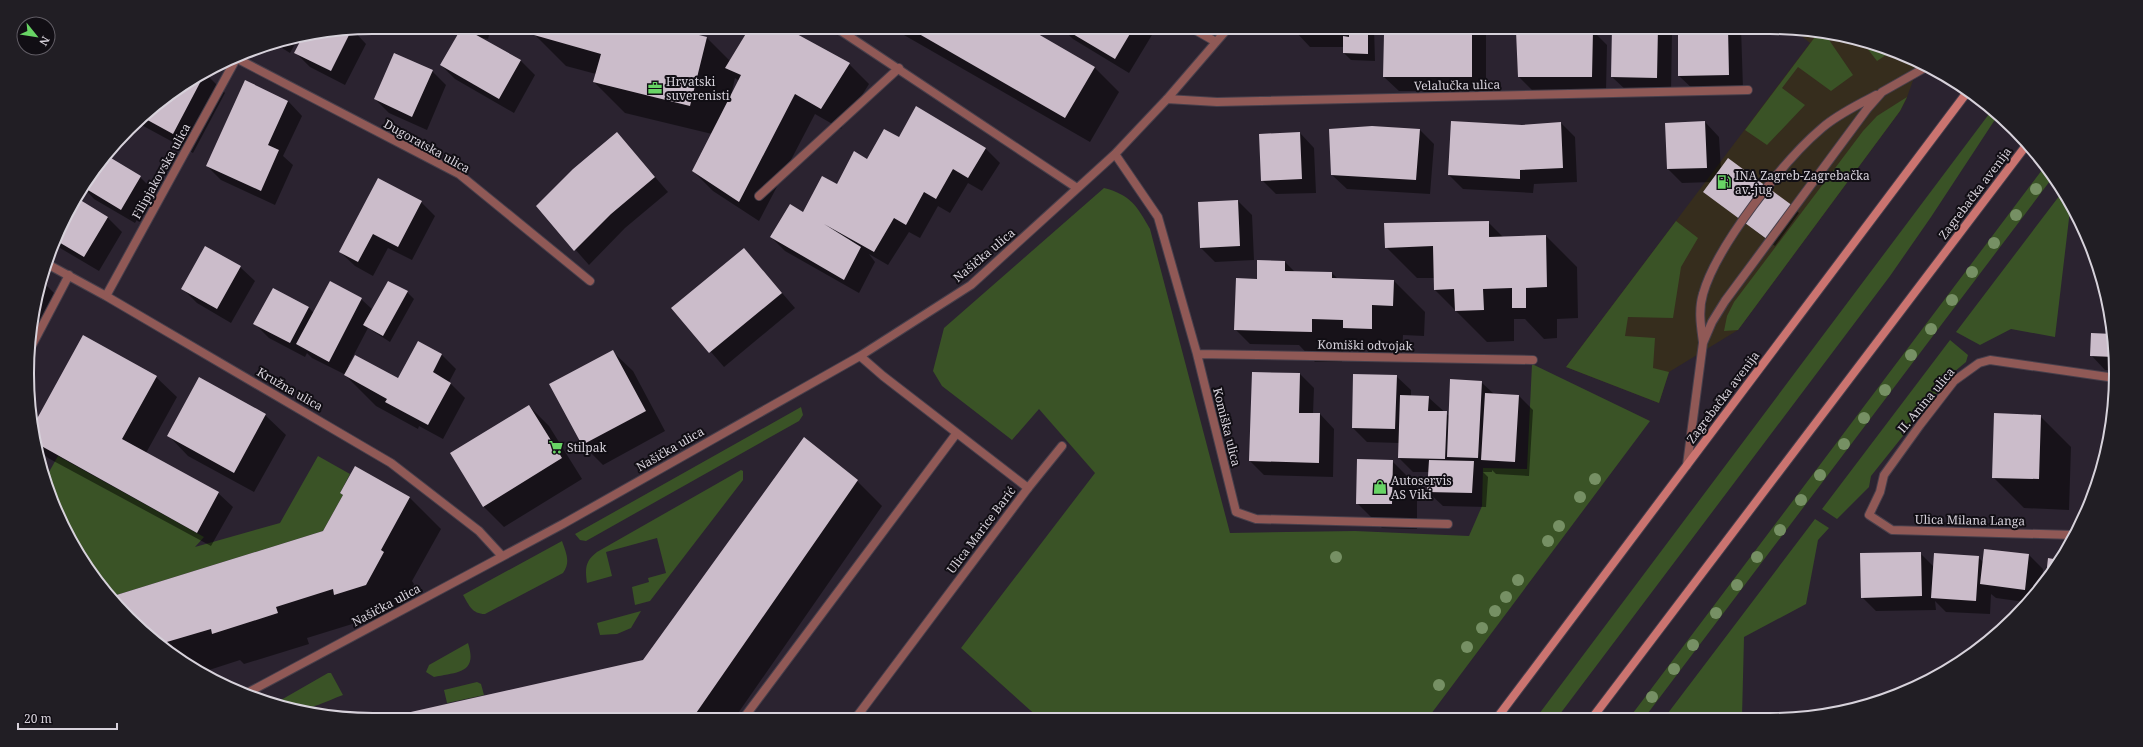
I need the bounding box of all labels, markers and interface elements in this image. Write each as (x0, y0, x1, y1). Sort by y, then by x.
north arrow (16, 16, 56, 56)
text: N (36, 34, 54, 49)
place label: Hrvatski suverenisti (666, 73, 730, 104)
street label: Velalučka ulica (1414, 76, 1501, 94)
office icon: Hrvatski suverenisti (647, 80, 663, 96)
street label: Dugoratska ulica (381, 115, 473, 177)
street label: Filipjakovska ulica (128, 120, 194, 222)
street label: Zagrebačka avenija (1935, 143, 2015, 243)
place label: INA Zagreb-Zagrebačka av.-jug (1735, 167, 1870, 198)
fuel station icon: INA Zagreb-Zagrebačka av.-jug (1716, 174, 1732, 190)
street label: Našička ulica (949, 224, 1019, 286)
street label: Komiški odvojak (1317, 336, 1414, 354)
street label: Zagrebačka avenija (1683, 347, 1763, 447)
street label: Kružna ulica (254, 363, 326, 415)
street label: II. Anina ulica (1894, 364, 1959, 436)
street label: Komiška ulica (1209, 386, 1245, 468)
street label: Našička ulica (633, 423, 707, 475)
supermarket icon: Stilpak (548, 439, 564, 455)
place label: Stilpak (567, 439, 607, 456)
place label: Autoservis AS Viki (1391, 472, 1452, 503)
shop icon: Autoservis AS Viki (1372, 479, 1388, 495)
street label: Ulica Marice Barić (943, 483, 1019, 577)
street label: Ulica Milana Langa (1915, 511, 2026, 529)
street label: Našička ulica (349, 580, 424, 630)
scale bar (18, 705, 117, 731)
text: 20 m (24, 710, 52, 727)

